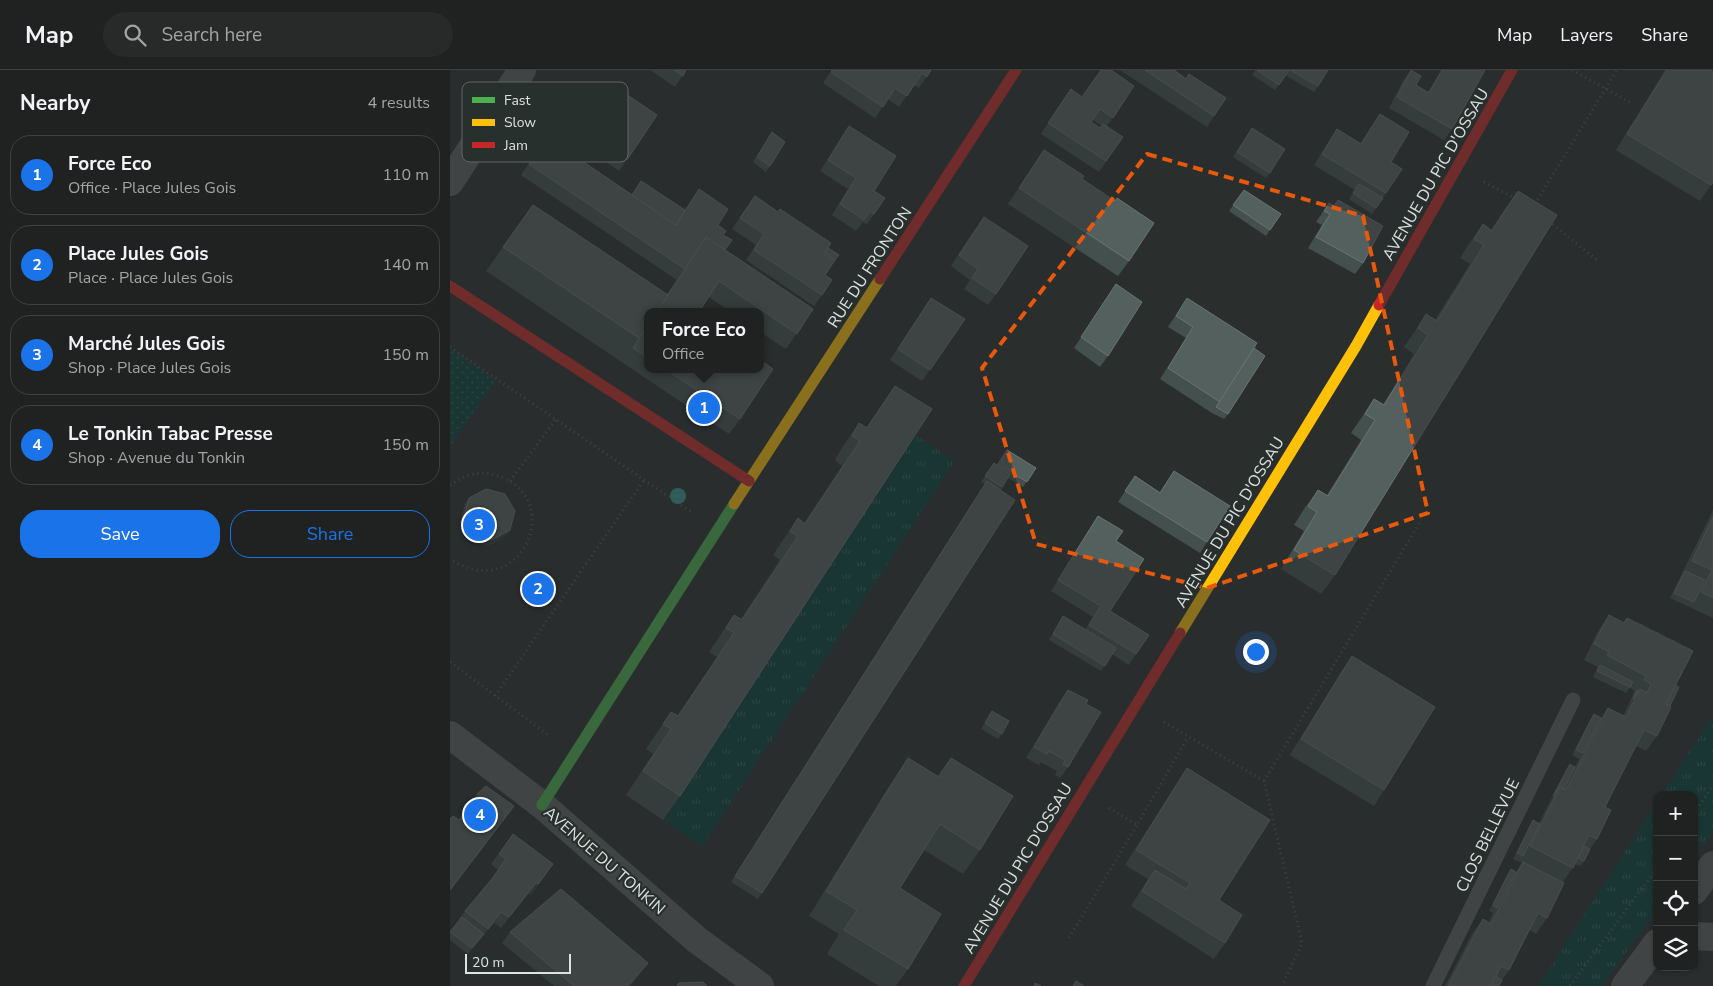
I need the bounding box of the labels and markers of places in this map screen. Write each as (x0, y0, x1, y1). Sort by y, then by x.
pin: 1 (688, 389, 720, 427)
pin: 3 (463, 506, 495, 544)
pin: 2 (522, 570, 554, 608)
pin: 4 (464, 796, 496, 834)

